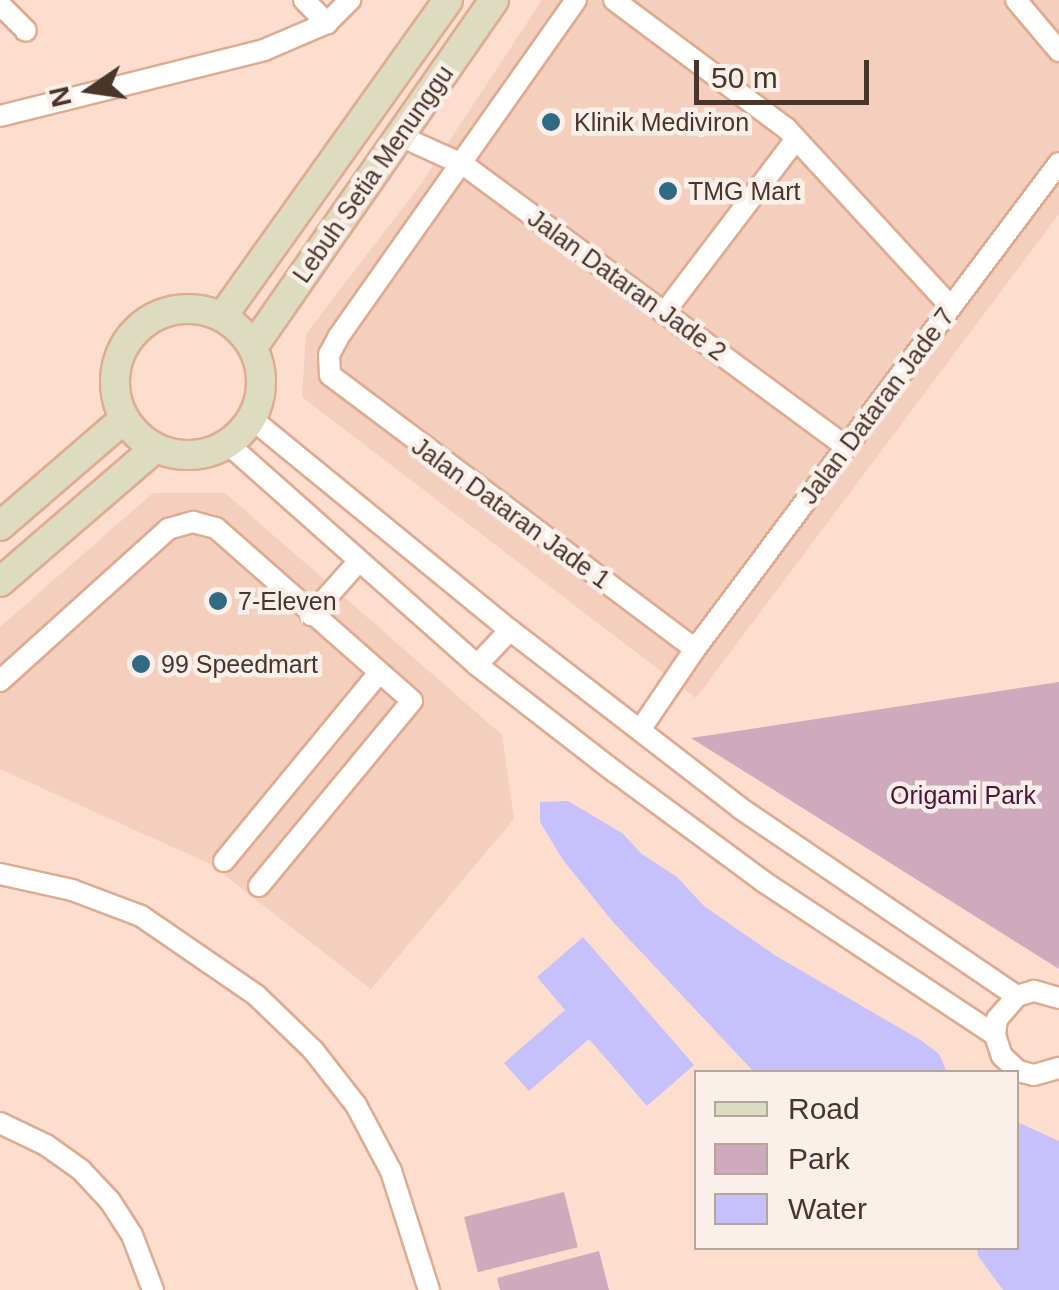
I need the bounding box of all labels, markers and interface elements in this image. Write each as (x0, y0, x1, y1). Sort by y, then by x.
north arrow (40, 40, 140, 140)
scale bar (699, 40, 874, 102)
street label: Lebuh Setia Menunggu (287, 60, 459, 288)
text: 50 m (711, 61, 778, 94)
text: N (43, 84, 78, 110)
place label: Klinik Mediviron (574, 107, 749, 137)
marker: Klinik Mediviron (538, 109, 564, 135)
place label: TMG Mart (688, 176, 800, 206)
marker: TMG Mart (657, 180, 679, 202)
street label: Jalan Dataran Jade 2 (522, 203, 732, 367)
street label: Jalan Dataran Jade 7 (794, 302, 960, 510)
street label: Jalan Dataran Jade 1 (406, 431, 616, 595)
place label: 7-Eleven (238, 586, 337, 616)
marker: 7-Eleven (207, 590, 229, 612)
place label: 99 Speedmart (161, 649, 318, 679)
marker: 99 Speedmart (130, 653, 152, 675)
park label: Origami Park (890, 780, 1036, 810)
legend (694, 1070, 1019, 1250)
text: Road (788, 1092, 860, 1125)
text: Park (788, 1142, 850, 1175)
text: Water (788, 1192, 867, 1225)

